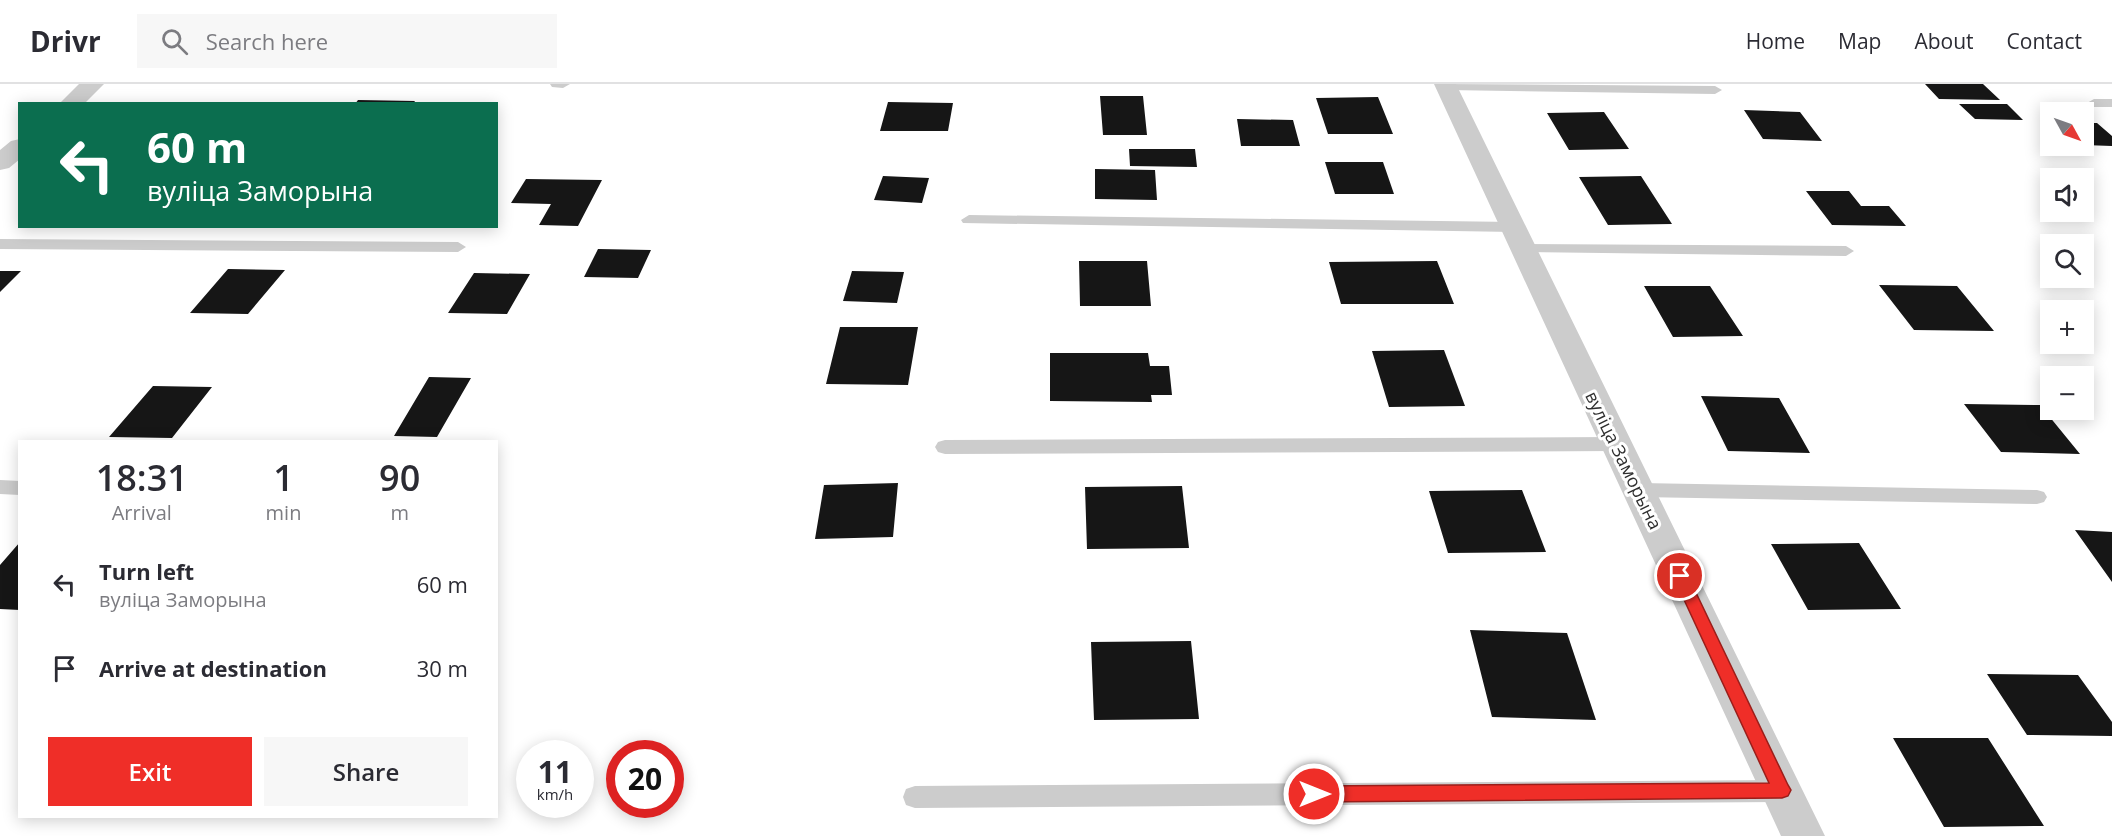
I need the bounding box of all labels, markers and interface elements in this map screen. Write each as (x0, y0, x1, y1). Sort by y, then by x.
search box (137, 14, 557, 68)
text: Drivr (30, 22, 101, 60)
icon: search (158, 25, 191, 58)
text: Search here (206, 26, 328, 56)
text: Home (1746, 27, 1805, 55)
text: Map (1838, 27, 1881, 55)
text: About (1914, 27, 1974, 55)
text: Contact (2007, 27, 2082, 55)
north arrow (2040, 102, 2094, 156)
map controls (2040, 102, 2094, 420)
text: 60 m (147, 118, 247, 175)
icon: left (48, 126, 126, 204)
button: sound (2040, 168, 2094, 222)
text: вуліца Заморына (147, 172, 373, 209)
button: search (2040, 234, 2094, 288)
button: + (2040, 300, 2094, 354)
button: − (2040, 366, 2094, 420)
street label: вуліца Заморына (1580, 387, 1668, 533)
text: 18:31 (96, 453, 188, 502)
text: 1 (273, 453, 294, 502)
text: 90 (379, 453, 420, 502)
text: Arrival (112, 499, 172, 526)
text: min (266, 499, 301, 526)
text: m (390, 499, 409, 526)
pin (1654, 550, 1705, 601)
text: Turn left (99, 556, 194, 586)
icon: arrive (1663, 559, 1696, 592)
icon: left (48, 568, 81, 601)
text: 60 m (417, 569, 468, 599)
text: вуліца Заморына (99, 586, 267, 613)
icon: arrive (48, 652, 81, 685)
text: Arrive at destination (99, 653, 327, 683)
text: 30 m (417, 653, 468, 683)
button: Exit (48, 737, 252, 806)
button: Share (264, 737, 468, 806)
speed limit sign: 20 (606, 740, 684, 818)
text: 11 (538, 751, 572, 792)
position arrow (1282, 762, 1346, 826)
text: km/h (537, 784, 573, 804)

